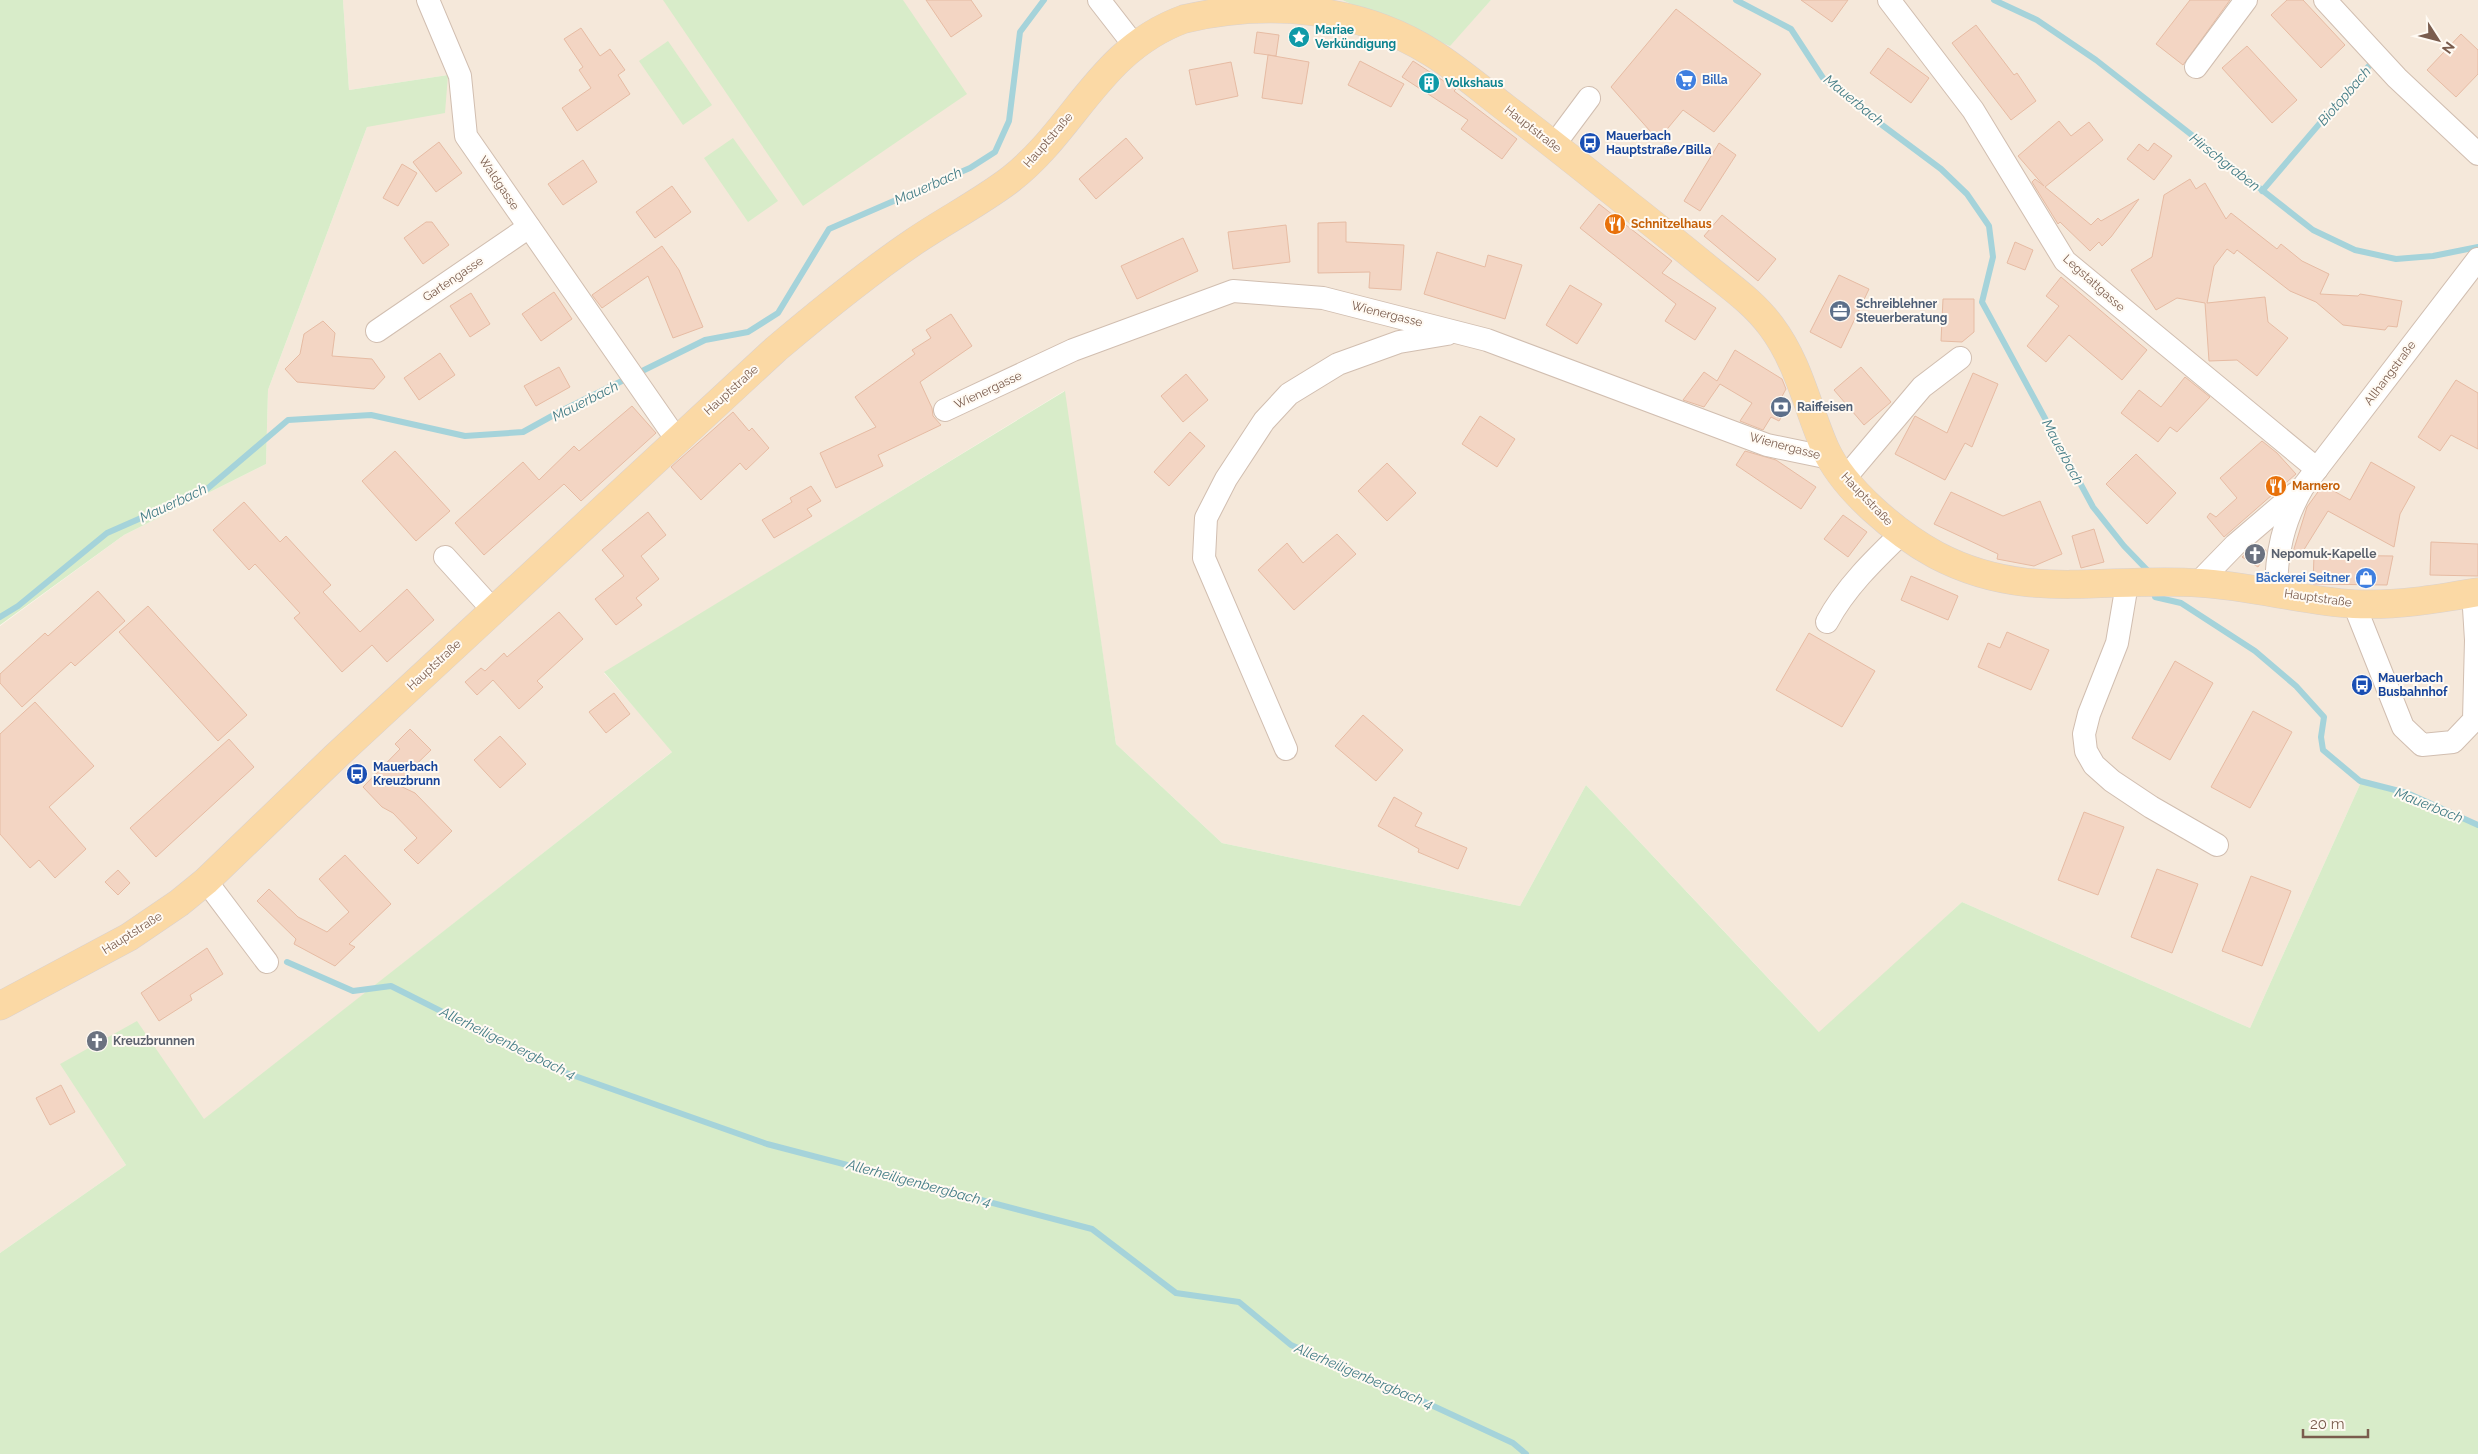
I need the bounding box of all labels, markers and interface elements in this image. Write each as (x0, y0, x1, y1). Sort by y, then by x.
north arrow (2413, 15, 2463, 65)
place label: Mariae Verkündigung (1315, 23, 1396, 51)
place icon: Mariae Verkündigung (1287, 25, 1311, 49)
text: N (2439, 39, 2458, 57)
water label: Biotopbach (2314, 63, 2374, 129)
supermarket icon: Billa (1674, 68, 1698, 92)
building icon: Volkshaus (1417, 71, 1441, 95)
water label: Mauerbach (1821, 71, 1887, 129)
place label: Billa (1702, 73, 1728, 87)
place label: Volkshaus (1445, 76, 1504, 90)
street label: Hauptstraße (1502, 103, 1564, 155)
street label: Hauptstraße (1020, 110, 1076, 170)
place label: Mauerbach Hauptstraße/Billa (1606, 129, 1711, 157)
water label: Hirschgraben (2187, 130, 2263, 194)
bus stop icon: Mauerbach Hauptstraße/Billa (1578, 131, 1602, 155)
street label: Waldgasse (476, 153, 522, 213)
water label: Mauerbach (892, 164, 964, 208)
restaurant icon: Schnitzelhaus (1603, 212, 1627, 236)
place label: Schnitzelhaus (1631, 217, 1712, 231)
street label: Legstattgasse (2060, 252, 2128, 314)
street label: Gartengasse (420, 254, 486, 304)
place label: Schreiblehner Steuerberatung (1856, 297, 1947, 325)
street label: Wienergasse (1350, 298, 1424, 330)
office icon: Schreiblehner Steuerberatung (1828, 299, 1852, 323)
street label: Allhangstraße (2361, 338, 2419, 408)
street label: Hauptstraße (701, 362, 761, 418)
street label: Wienergasse (952, 368, 1024, 412)
water label: Mauerbach (549, 377, 621, 425)
bank icon: Raiffeisen (1769, 395, 1793, 419)
place label: Raiffeisen (1797, 400, 1853, 414)
water label: Mauerbach (2039, 416, 2087, 488)
street label: Wienergasse (1748, 430, 1822, 462)
street label: Hauptstraße (1838, 470, 1896, 528)
restaurant icon: Marnero (2264, 474, 2288, 498)
place label: Marnero (2292, 479, 2340, 493)
water label: Mauerbach (137, 480, 209, 525)
church icon: Nepomuk-Kapelle (2243, 542, 2267, 566)
place label: Nepomuk-Kapelle (2271, 547, 2376, 561)
shop icon: Bäckerei Seitner (2354, 566, 2378, 590)
place label: Bäckerei Seitner (2256, 571, 2350, 585)
street label: Hauptstraße (2283, 586, 2353, 610)
street label: Hauptstraße (404, 637, 464, 693)
place label: Mauerbach Busbahnhof (2378, 671, 2448, 699)
bus stop icon: Mauerbach Busbahnhof (2350, 673, 2374, 697)
place label: Mauerbach Kreuzbrunn (373, 760, 440, 788)
bus stop icon: Mauerbach Kreuzbrunn (345, 762, 369, 786)
water label: Mauerbach (2393, 784, 2466, 826)
street label: Hauptstraße (99, 909, 165, 957)
water label: Allerheiligenbergbach 4 (437, 1003, 578, 1083)
church icon: Kreuzbrunnen (85, 1029, 109, 1053)
place label: Kreuzbrunnen (113, 1034, 195, 1048)
water label: Allerheiligenbergbach 4 (844, 1156, 993, 1210)
water label: Allerheiligenbergbach 4 (1292, 1339, 1436, 1412)
scale bar (2303, 1406, 2368, 1438)
text: 20 m (2310, 1415, 2345, 1433)

